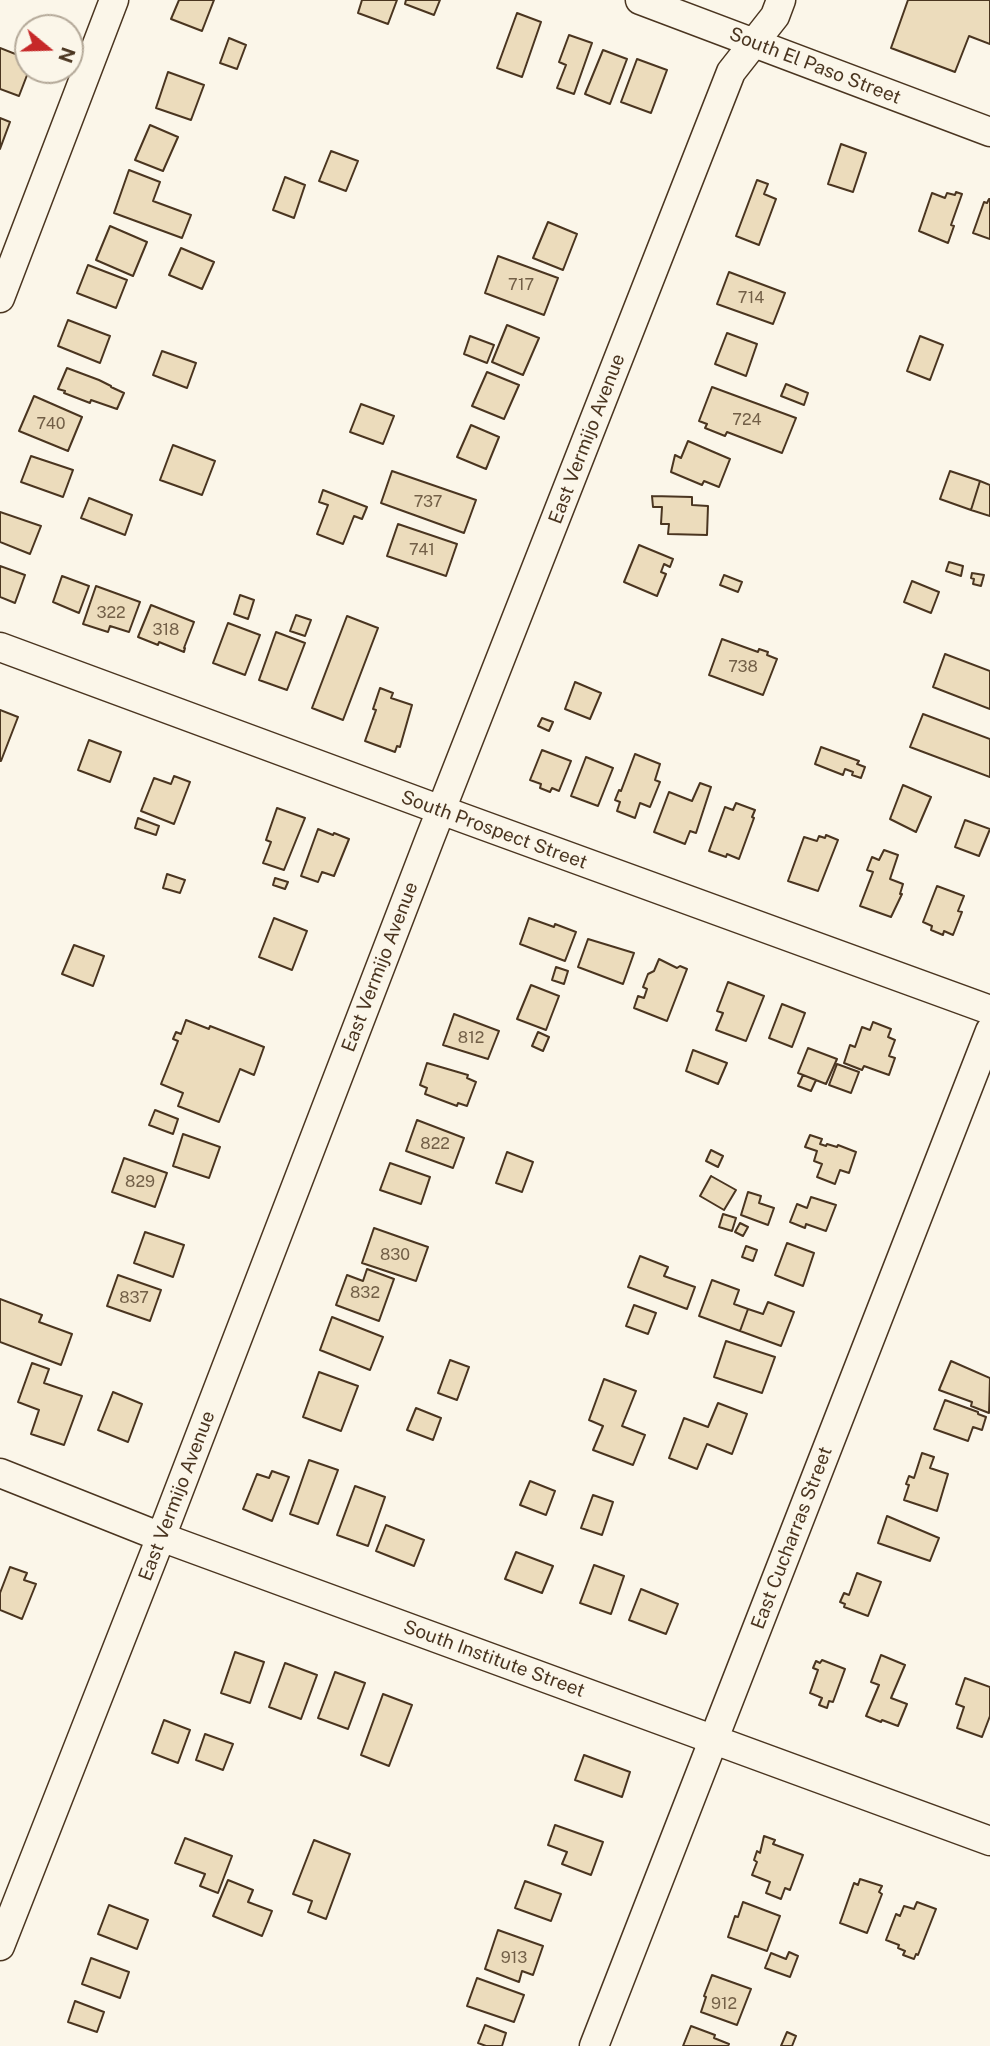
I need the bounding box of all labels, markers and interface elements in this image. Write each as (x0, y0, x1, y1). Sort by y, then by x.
north arrow (14, 14, 84, 84)
street label: South El Paso Street (726, 23, 904, 109)
text: N (54, 45, 80, 66)
house number: 717 (508, 275, 534, 295)
house number: 714 (738, 288, 764, 308)
street label: East Vermijo Avenue (544, 351, 630, 527)
house number: 724 (732, 410, 762, 430)
house number: 740 (36, 414, 66, 434)
house number: 737 (414, 492, 442, 512)
house number: 741 (409, 540, 435, 560)
house number: 322 (96, 603, 126, 623)
house number: 318 (153, 620, 179, 640)
house number: 738 (728, 657, 758, 677)
street label: South Prospect Street (398, 786, 590, 874)
street label: East Vermijo Avenue (337, 879, 423, 1055)
house number: 812 (458, 1028, 484, 1048)
house number: 822 (420, 1134, 450, 1154)
house number: 829 (125, 1172, 155, 1192)
house number: 830 (380, 1245, 410, 1265)
house number: 832 (350, 1283, 380, 1303)
house number: 837 (119, 1288, 149, 1308)
street label: East Vermijo Avenue (134, 1408, 220, 1584)
street label: East Cucharras Street (747, 1443, 837, 1633)
street label: South Institute Street (400, 1616, 588, 1702)
house number: 913 (501, 1948, 527, 1968)
house number: 912 (711, 1994, 737, 2014)

